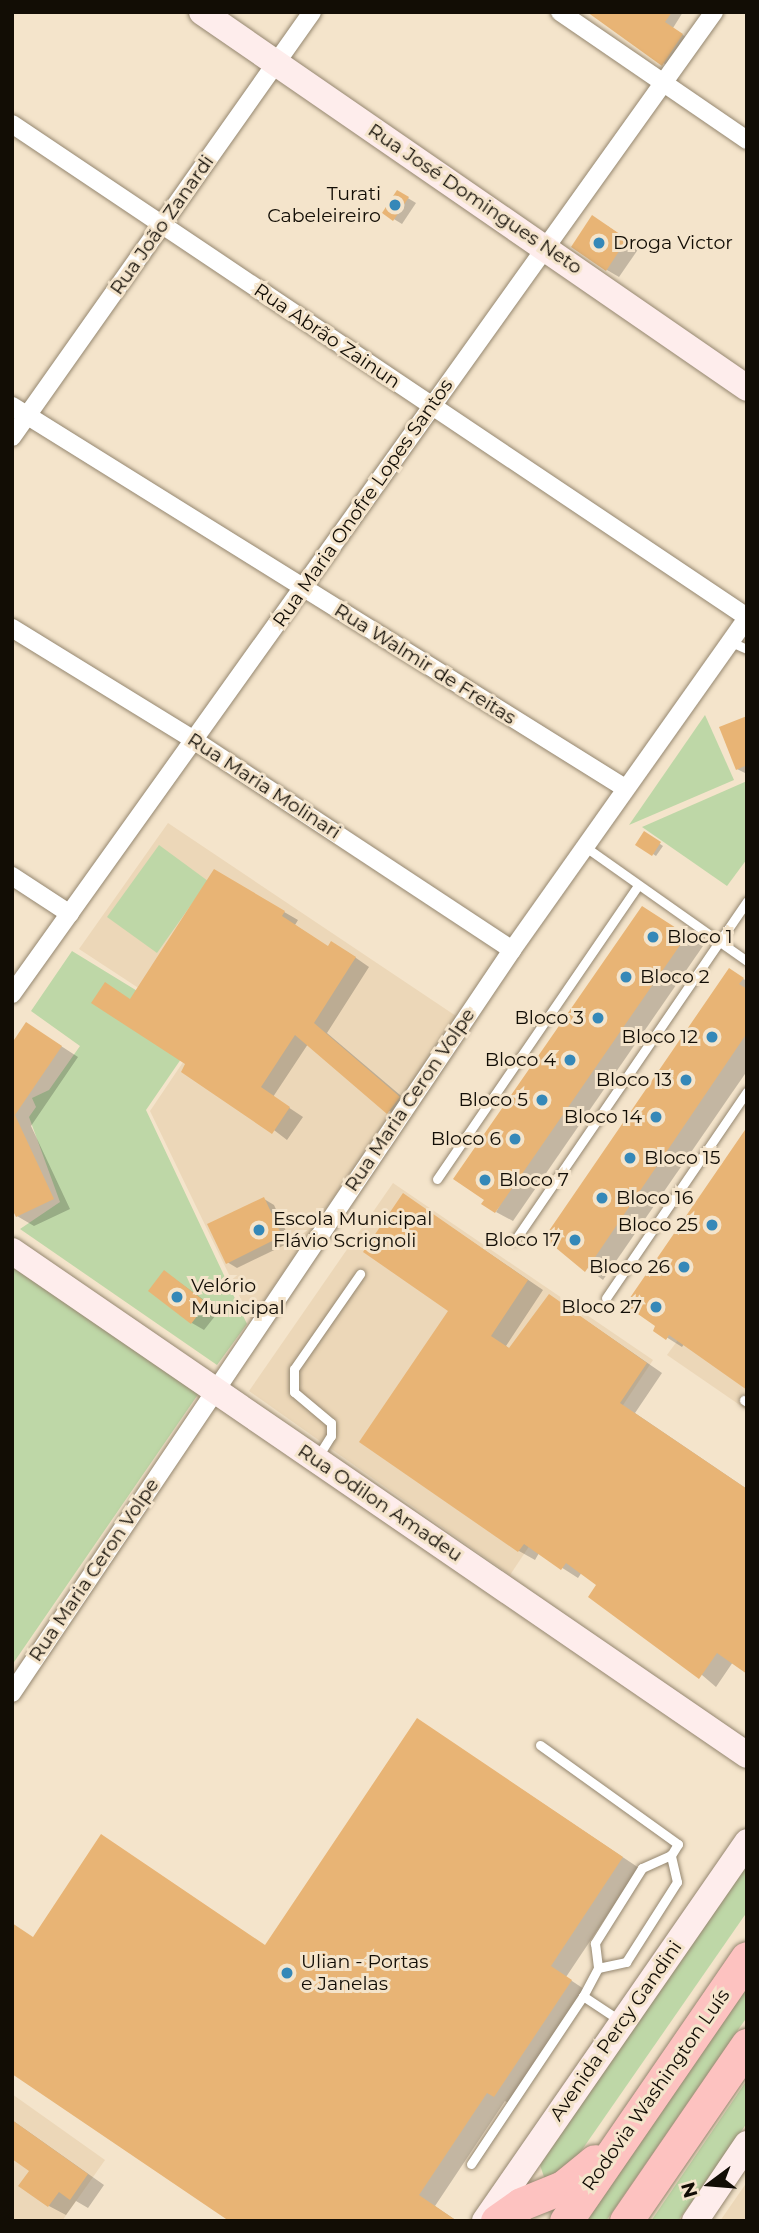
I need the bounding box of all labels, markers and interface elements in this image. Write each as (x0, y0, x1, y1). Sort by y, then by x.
street label: Rua José Domingues Neto (364, 119, 586, 279)
street label: Rua João Zanardi (105, 151, 219, 299)
place label: Turati Cabeleireiro (267, 183, 381, 227)
marker: Turati Cabeleireiro (387, 197, 403, 213)
place label: Droga Victor (613, 232, 733, 254)
marker: Droga Victor (591, 235, 607, 251)
street label: Rua Abrão Zainun (250, 279, 404, 393)
street label: Rua Maria Onofre Lopes Santos (268, 375, 458, 631)
street label: Rua Walmir de Freitas (330, 599, 520, 729)
street label: Rua Maria Molinari (183, 728, 345, 844)
place label: Bloco 1 (667, 926, 733, 948)
marker: Bloco 1 (645, 929, 661, 945)
place label: Bloco 2 (640, 966, 710, 988)
marker: Bloco 2 (618, 969, 634, 985)
street label: Rua Maria Ceron Volpe (340, 1004, 480, 1196)
place label: Bloco 3 (515, 1007, 584, 1029)
marker: Bloco 3 (590, 1010, 606, 1026)
place label: Bloco 12 (622, 1026, 698, 1048)
marker: Bloco 12 (704, 1029, 720, 1045)
place label: Bloco 4 (485, 1049, 556, 1071)
marker: Bloco 4 (562, 1052, 578, 1068)
place label: Bloco 13 (596, 1069, 672, 1091)
marker: Bloco 13 (678, 1072, 694, 1088)
place label: Bloco 5 (458, 1089, 528, 1111)
marker: Bloco 5 (534, 1092, 550, 1108)
place label: Bloco 14 (564, 1106, 642, 1128)
marker: Bloco 14 (648, 1109, 664, 1125)
place label: Bloco 6 (431, 1128, 501, 1150)
marker: Bloco 6 (507, 1131, 523, 1147)
place label: Bloco 15 (644, 1147, 720, 1169)
marker: Bloco 15 (622, 1150, 638, 1166)
place label: Bloco 7 (499, 1169, 569, 1191)
marker: Bloco 7 (477, 1172, 493, 1188)
place label: Bloco 16 (616, 1187, 693, 1209)
marker: Bloco 16 (594, 1190, 610, 1206)
place label: Escola Municipal Flávio Scrignoli (273, 1208, 432, 1252)
place label: Bloco 25 (618, 1214, 698, 1236)
marker: Bloco 25 (704, 1217, 720, 1233)
marker: Escola Municipal Flávio Scrignoli (251, 1222, 267, 1238)
place label: Bloco 17 (484, 1229, 561, 1251)
marker: Bloco 17 (567, 1232, 583, 1248)
place label: Bloco 26 (589, 1256, 670, 1278)
marker: Bloco 26 (676, 1259, 692, 1275)
place label: Velório Municipal (191, 1275, 285, 1319)
marker: Velório Municipal (169, 1289, 185, 1305)
place label: Bloco 27 (561, 1296, 642, 1318)
marker: Bloco 27 (648, 1299, 664, 1315)
street label: Rua Odilon Amadeu (293, 1439, 467, 1567)
street label: Rua Maria Ceron Volpe (24, 1474, 164, 1666)
street label: Avenida Percy Gandini (545, 1937, 687, 2125)
place label: Ulian - Portas e Janelas (301, 1951, 429, 1995)
marker: Ulian - Portas e Janelas (279, 1965, 295, 1981)
street label: Rodovia Washington Luís (577, 1985, 735, 2195)
north arrow (675, 2149, 745, 2219)
text: N (676, 2179, 703, 2200)

